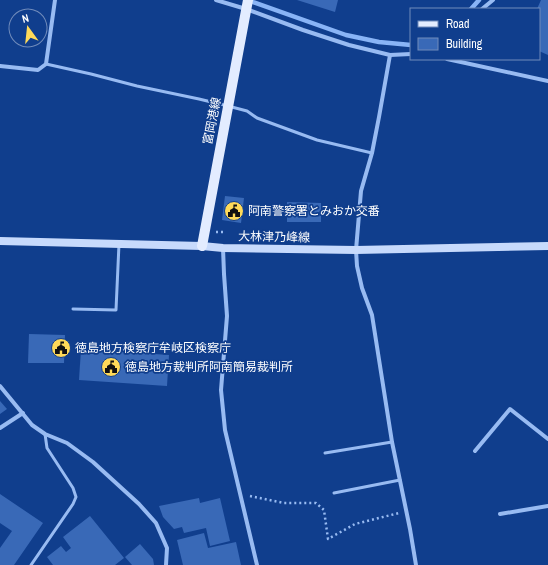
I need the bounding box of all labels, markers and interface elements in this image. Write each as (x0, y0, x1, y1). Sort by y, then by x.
north arrow (8, 8, 48, 48)
legend (410, 8, 540, 60)
text: N (20, 11, 30, 26)
text: Road (446, 16, 470, 32)
text: Building (446, 36, 483, 52)
street label: 富岡港線 (200, 96, 224, 146)
public building icon: 阿南警察署とみおか交番 (223, 200, 245, 222)
place label: 阿南警察署とみおか交番 (248, 203, 380, 219)
street label: 大林津乃峰線 (238, 228, 310, 246)
public building icon: 徳島地方検察庁牟岐区検察庁 (50, 337, 72, 359)
place label: 徳島地方検察庁牟岐区検察庁 (75, 340, 231, 356)
public building icon: 徳島地方裁判所阿南簡易裁判所 (100, 356, 122, 378)
place label: 徳島地方裁判所阿南簡易裁判所 (125, 359, 293, 375)

